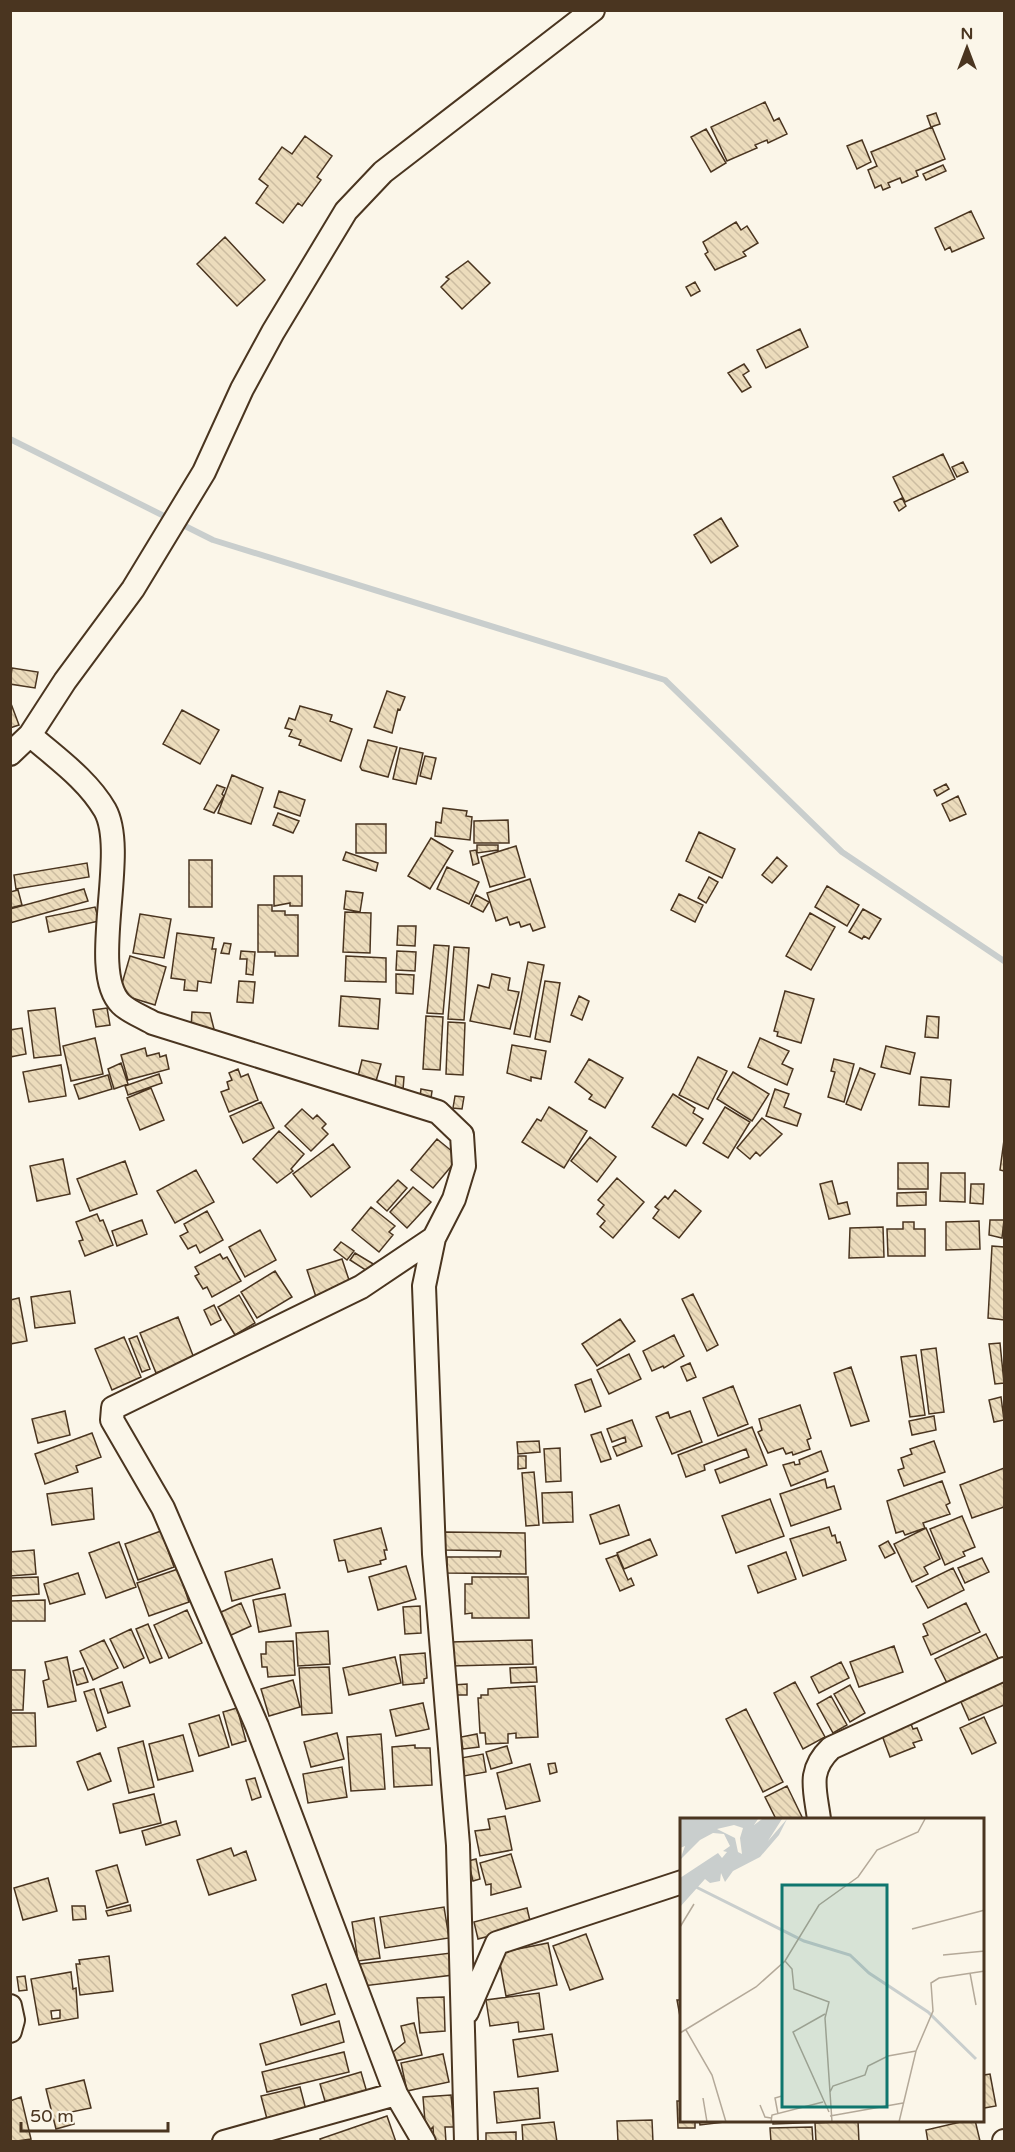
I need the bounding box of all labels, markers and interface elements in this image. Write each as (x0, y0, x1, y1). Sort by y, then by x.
north arrow (937, 18, 997, 78)
text: N (961, 24, 973, 44)
inset map (680, 1818, 985, 2122)
scale bar (21, 2095, 168, 2133)
text: 50 m (30, 2105, 74, 2127)

